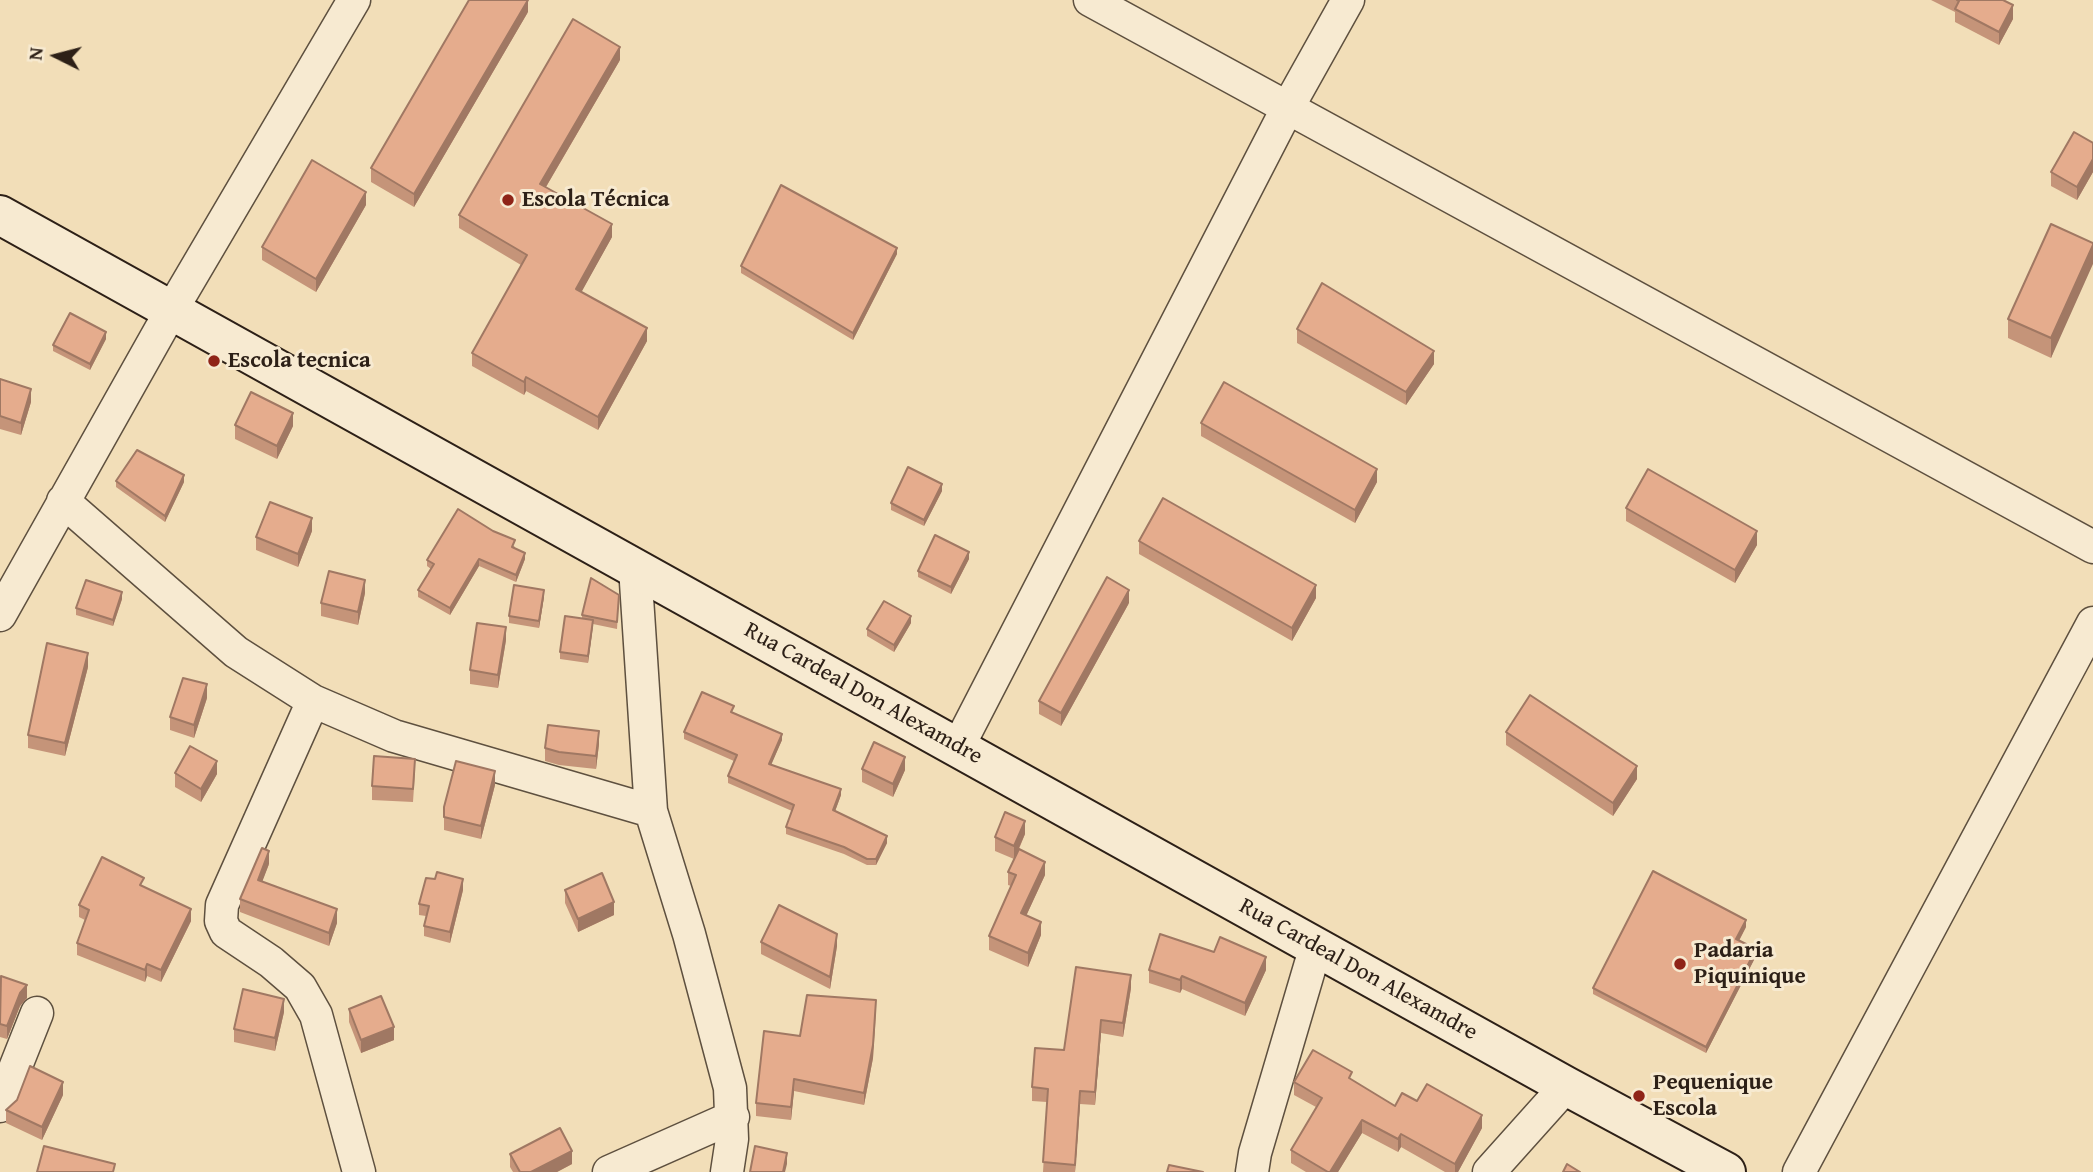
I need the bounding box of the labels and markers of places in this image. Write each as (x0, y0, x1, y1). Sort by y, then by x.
place label: Escola Técnica (522, 186, 670, 214)
marker: Escola Técnica (500, 192, 516, 208)
place label: Escola tecnica (228, 347, 371, 375)
marker: Escola tecnica (206, 353, 222, 369)
place label: Padaria Piquinique (1694, 937, 1806, 991)
marker: Padaria Piquinique (1672, 956, 1688, 972)
place label: Pequenique Escola (1653, 1069, 1773, 1123)
marker: Pequenique Escola (1631, 1088, 1647, 1104)

